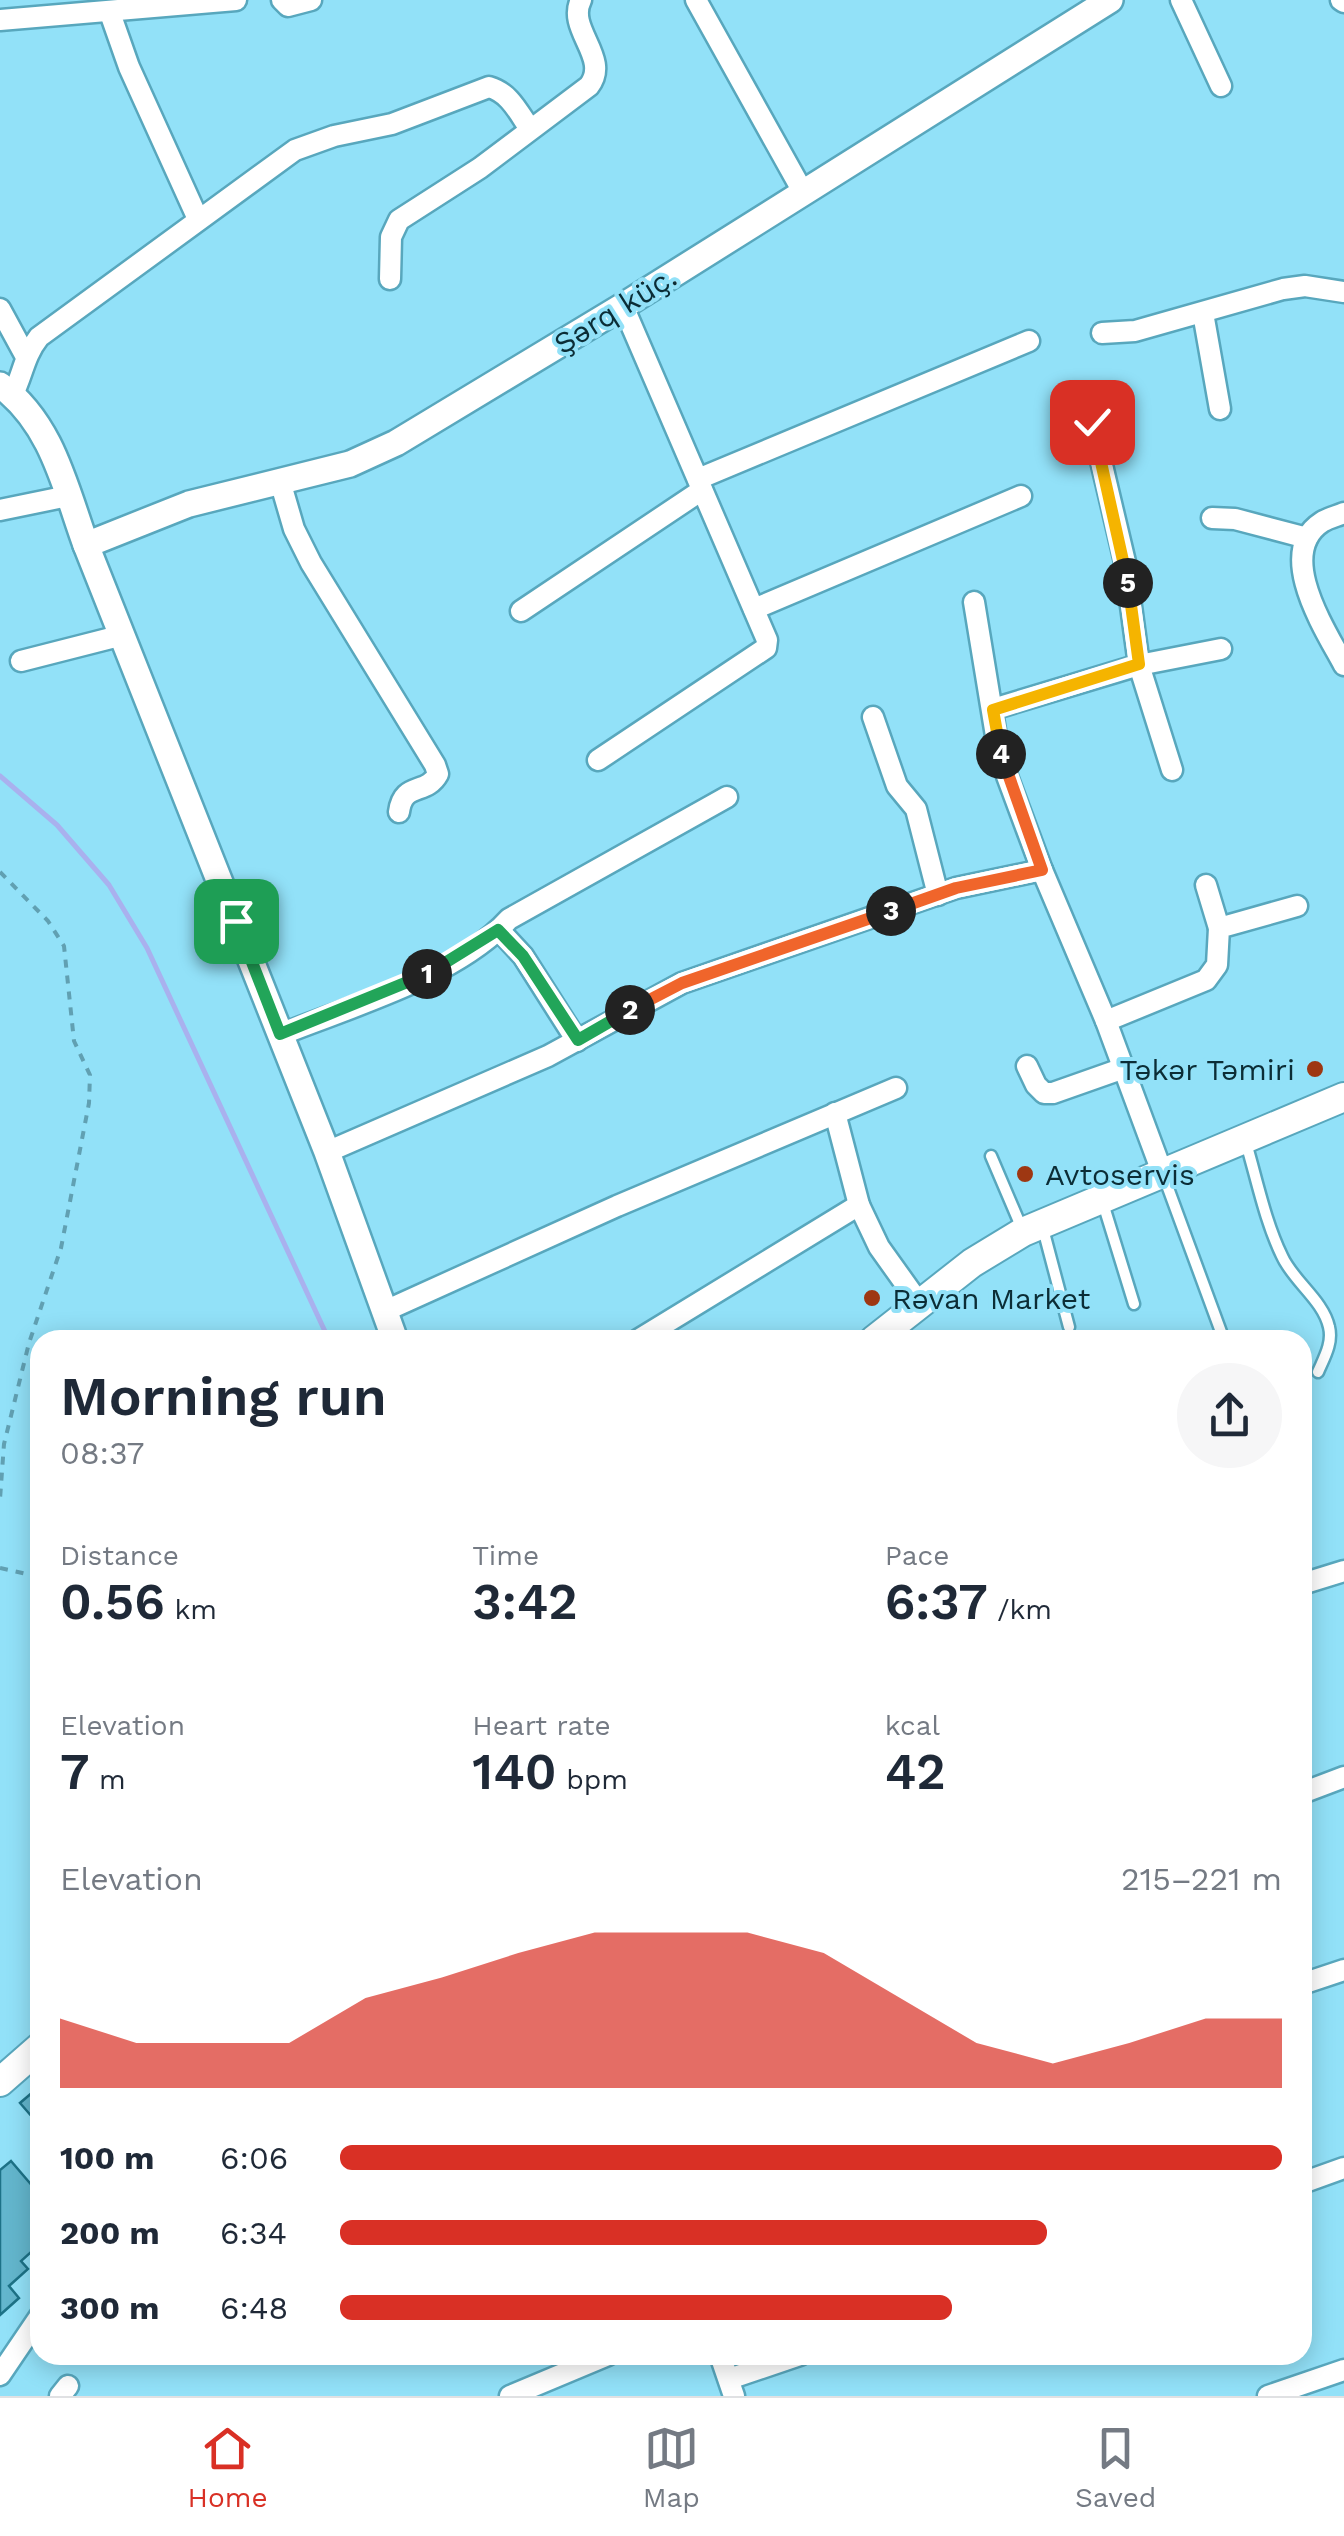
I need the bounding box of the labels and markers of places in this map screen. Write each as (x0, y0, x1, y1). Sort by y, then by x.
pin (1050, 380, 1135, 465)
pin: 5 (1103, 558, 1153, 608)
pin: 4 (976, 729, 1026, 779)
pin (194, 879, 279, 964)
pin: 3 (866, 886, 916, 936)
pin: 1 (402, 949, 452, 999)
pin: 2 (605, 985, 655, 1035)
place label: Təkər Təmiri (1119, 1052, 1295, 1087)
marker: Təkər Təmiri (1304, 1058, 1326, 1080)
place label: Avtoservis (1045, 1157, 1195, 1192)
marker: Avtoservis (1014, 1163, 1036, 1185)
place label: Rəvan Market (892, 1281, 1091, 1316)
marker: Rəvan Market (861, 1287, 883, 1309)

